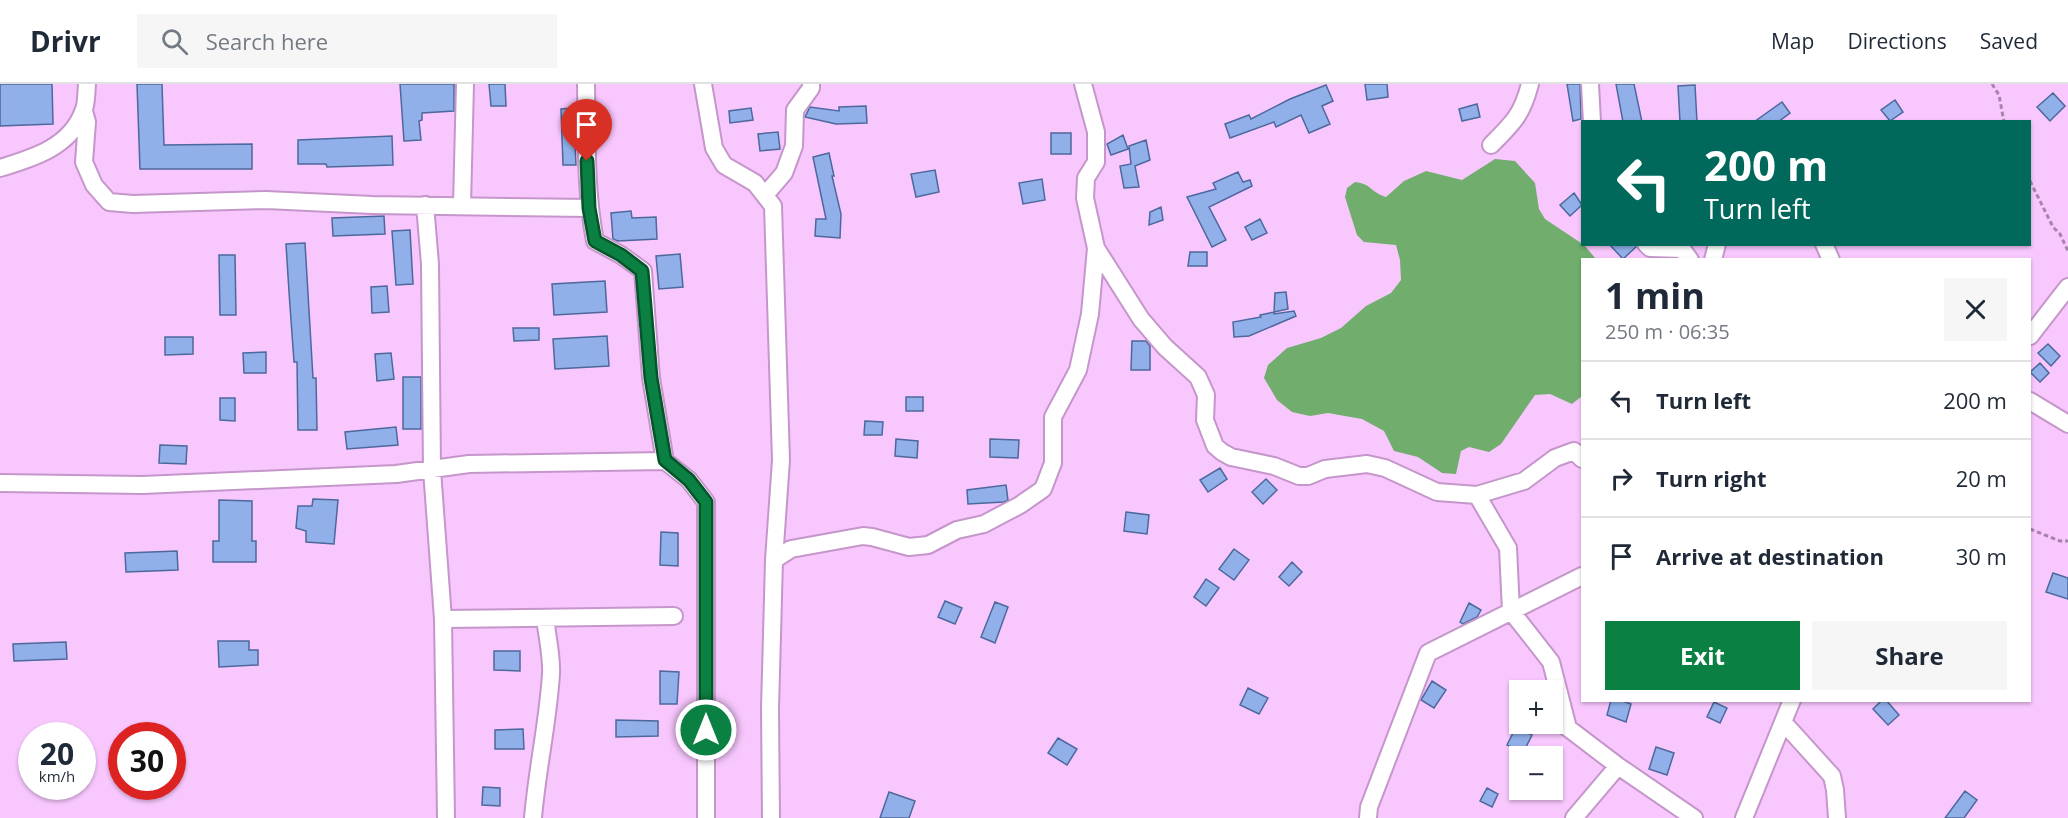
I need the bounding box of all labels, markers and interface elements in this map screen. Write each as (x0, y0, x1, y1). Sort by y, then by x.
search box (137, 14, 557, 68)
text: Drivr (30, 22, 101, 60)
icon: search (158, 25, 191, 58)
text: Search here (206, 26, 328, 56)
text: Map (1771, 27, 1814, 55)
text: Directions (1847, 27, 1947, 55)
text: Saved (1980, 27, 2038, 55)
pin (561, 99, 612, 161)
icon: arrive (570, 108, 603, 141)
text: 200 m (1704, 136, 1828, 193)
icon: left (1605, 144, 1683, 222)
text: Turn left (1704, 190, 1811, 227)
text: 1 min (1605, 271, 1705, 320)
button: close (1944, 278, 2007, 341)
text: 250 m · 06:35 (1605, 318, 1730, 345)
icon: left (1605, 384, 1638, 417)
text: Turn left (1656, 385, 1751, 415)
text: 200 m (1943, 385, 2007, 415)
icon: right (1605, 462, 1638, 495)
text: Turn right (1656, 463, 1767, 493)
text: 20 m (1956, 463, 2007, 493)
icon: arrive (1605, 540, 1638, 573)
text: Arrive at destination (1656, 541, 1884, 571)
text: 30 m (1956, 541, 2007, 571)
button: Exit (1605, 621, 1800, 690)
button: Share (1812, 621, 2007, 690)
map controls (1509, 680, 1563, 800)
button: + (1509, 680, 1563, 734)
position arrow (674, 698, 738, 762)
speed limit sign: 30 (108, 722, 186, 800)
text: 20 (40, 733, 74, 774)
button: − (1509, 746, 1563, 800)
text: km/h (39, 766, 75, 786)

